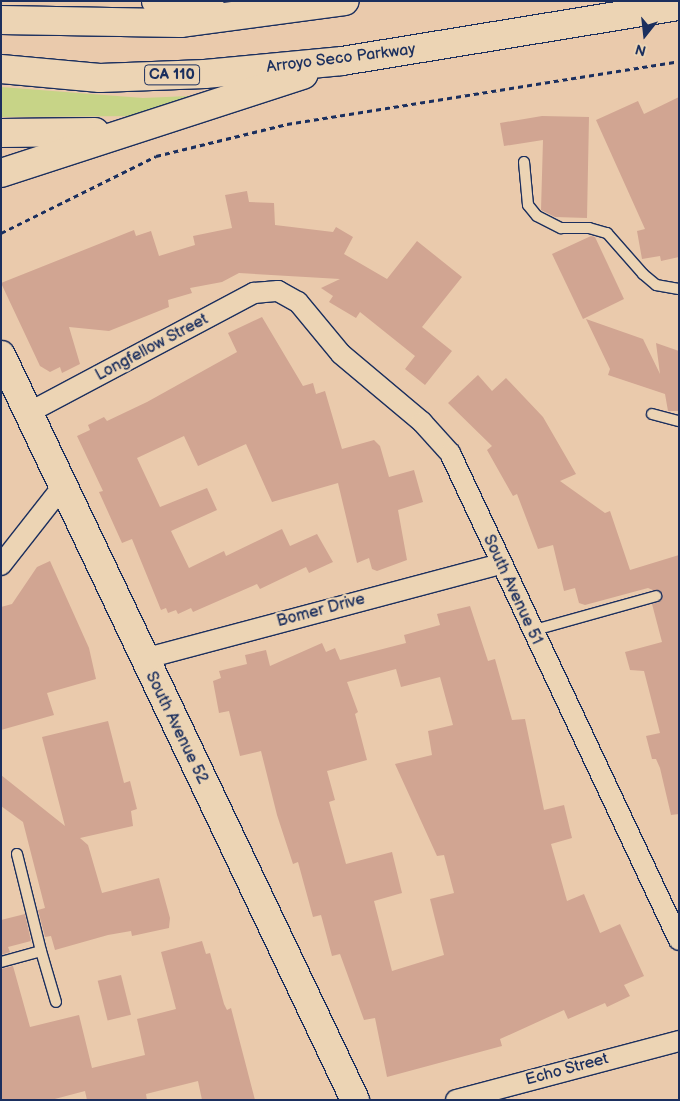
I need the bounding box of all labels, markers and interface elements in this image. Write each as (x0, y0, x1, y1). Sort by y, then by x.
north arrow (620, 10, 670, 60)
street label: Arroyo Seco Parkway (265, 40, 417, 78)
text: N (633, 40, 648, 60)
road number: CA 110 (143, 62, 201, 88)
street label: Longfellow Street (92, 310, 212, 386)
street label: South Avenue 51 (478, 532, 546, 648)
street label: Bomer Drive (275, 590, 367, 632)
street label: South Avenue 52 (141, 669, 211, 787)
street label: Echo Street (523, 1050, 611, 1090)

